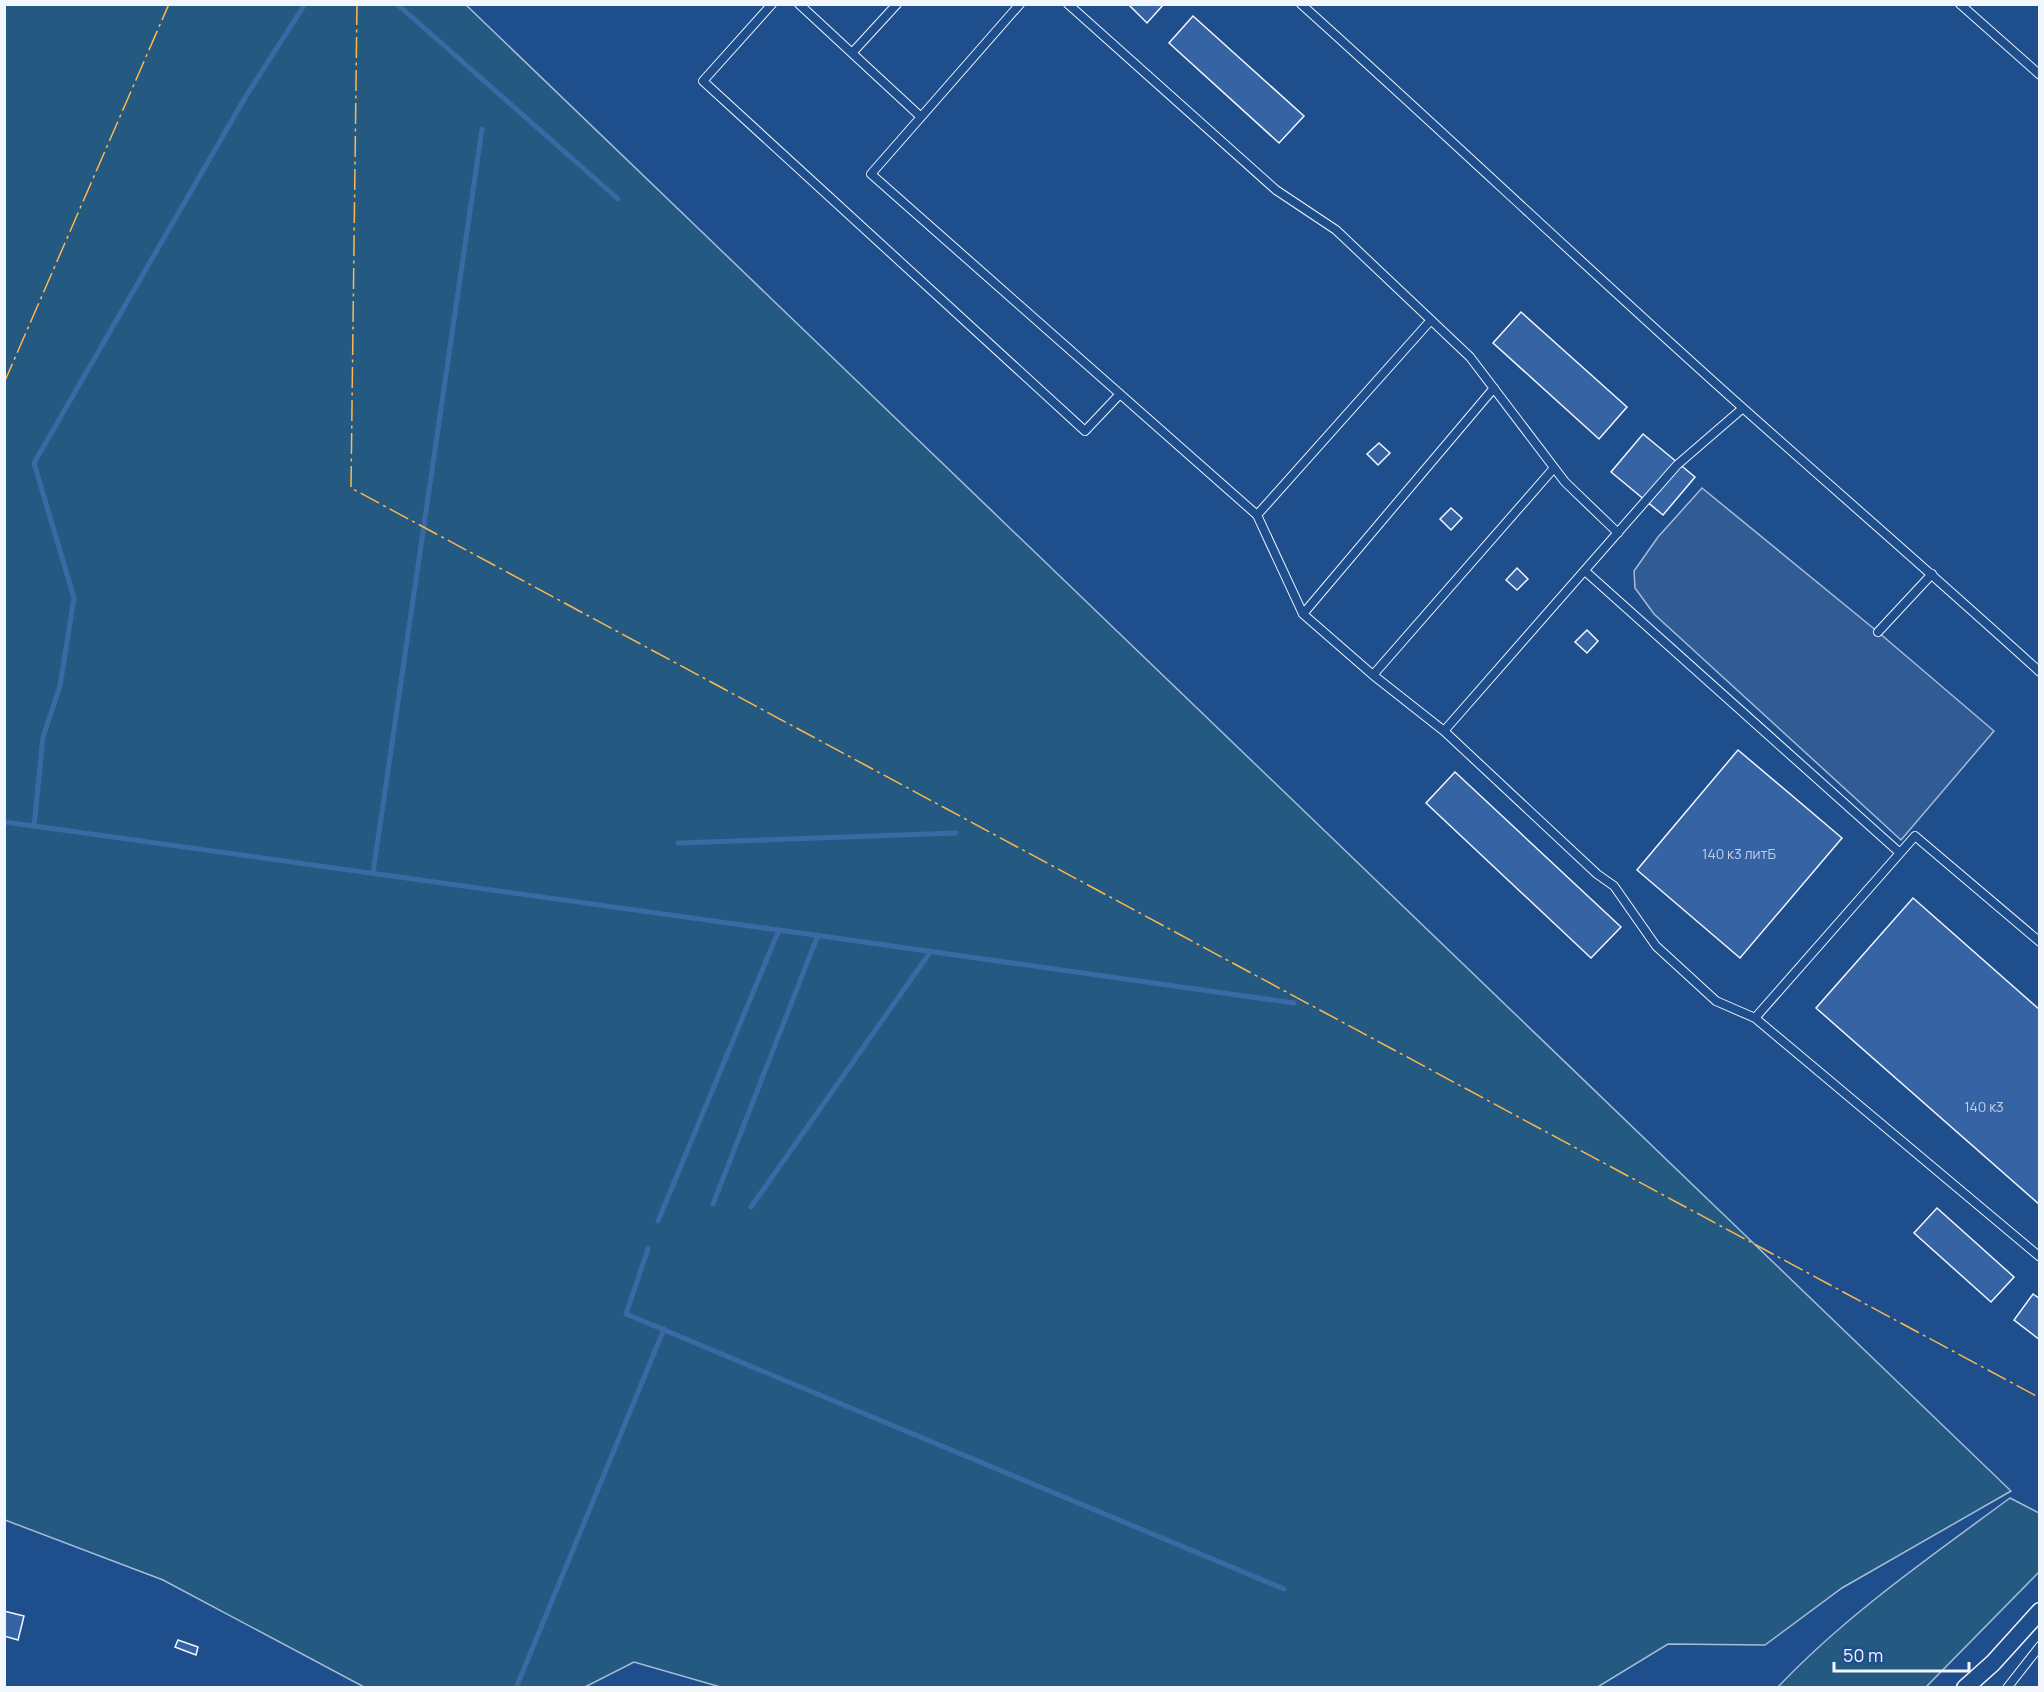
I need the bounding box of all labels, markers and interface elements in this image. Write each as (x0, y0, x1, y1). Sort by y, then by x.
house number: 140 к3 литБ (1702, 844, 1777, 863)
house number: 140 к3 (1964, 1097, 2004, 1116)
scale bar (1834, 1635, 1969, 1673)
text: 50 m (1843, 1643, 1883, 1667)

